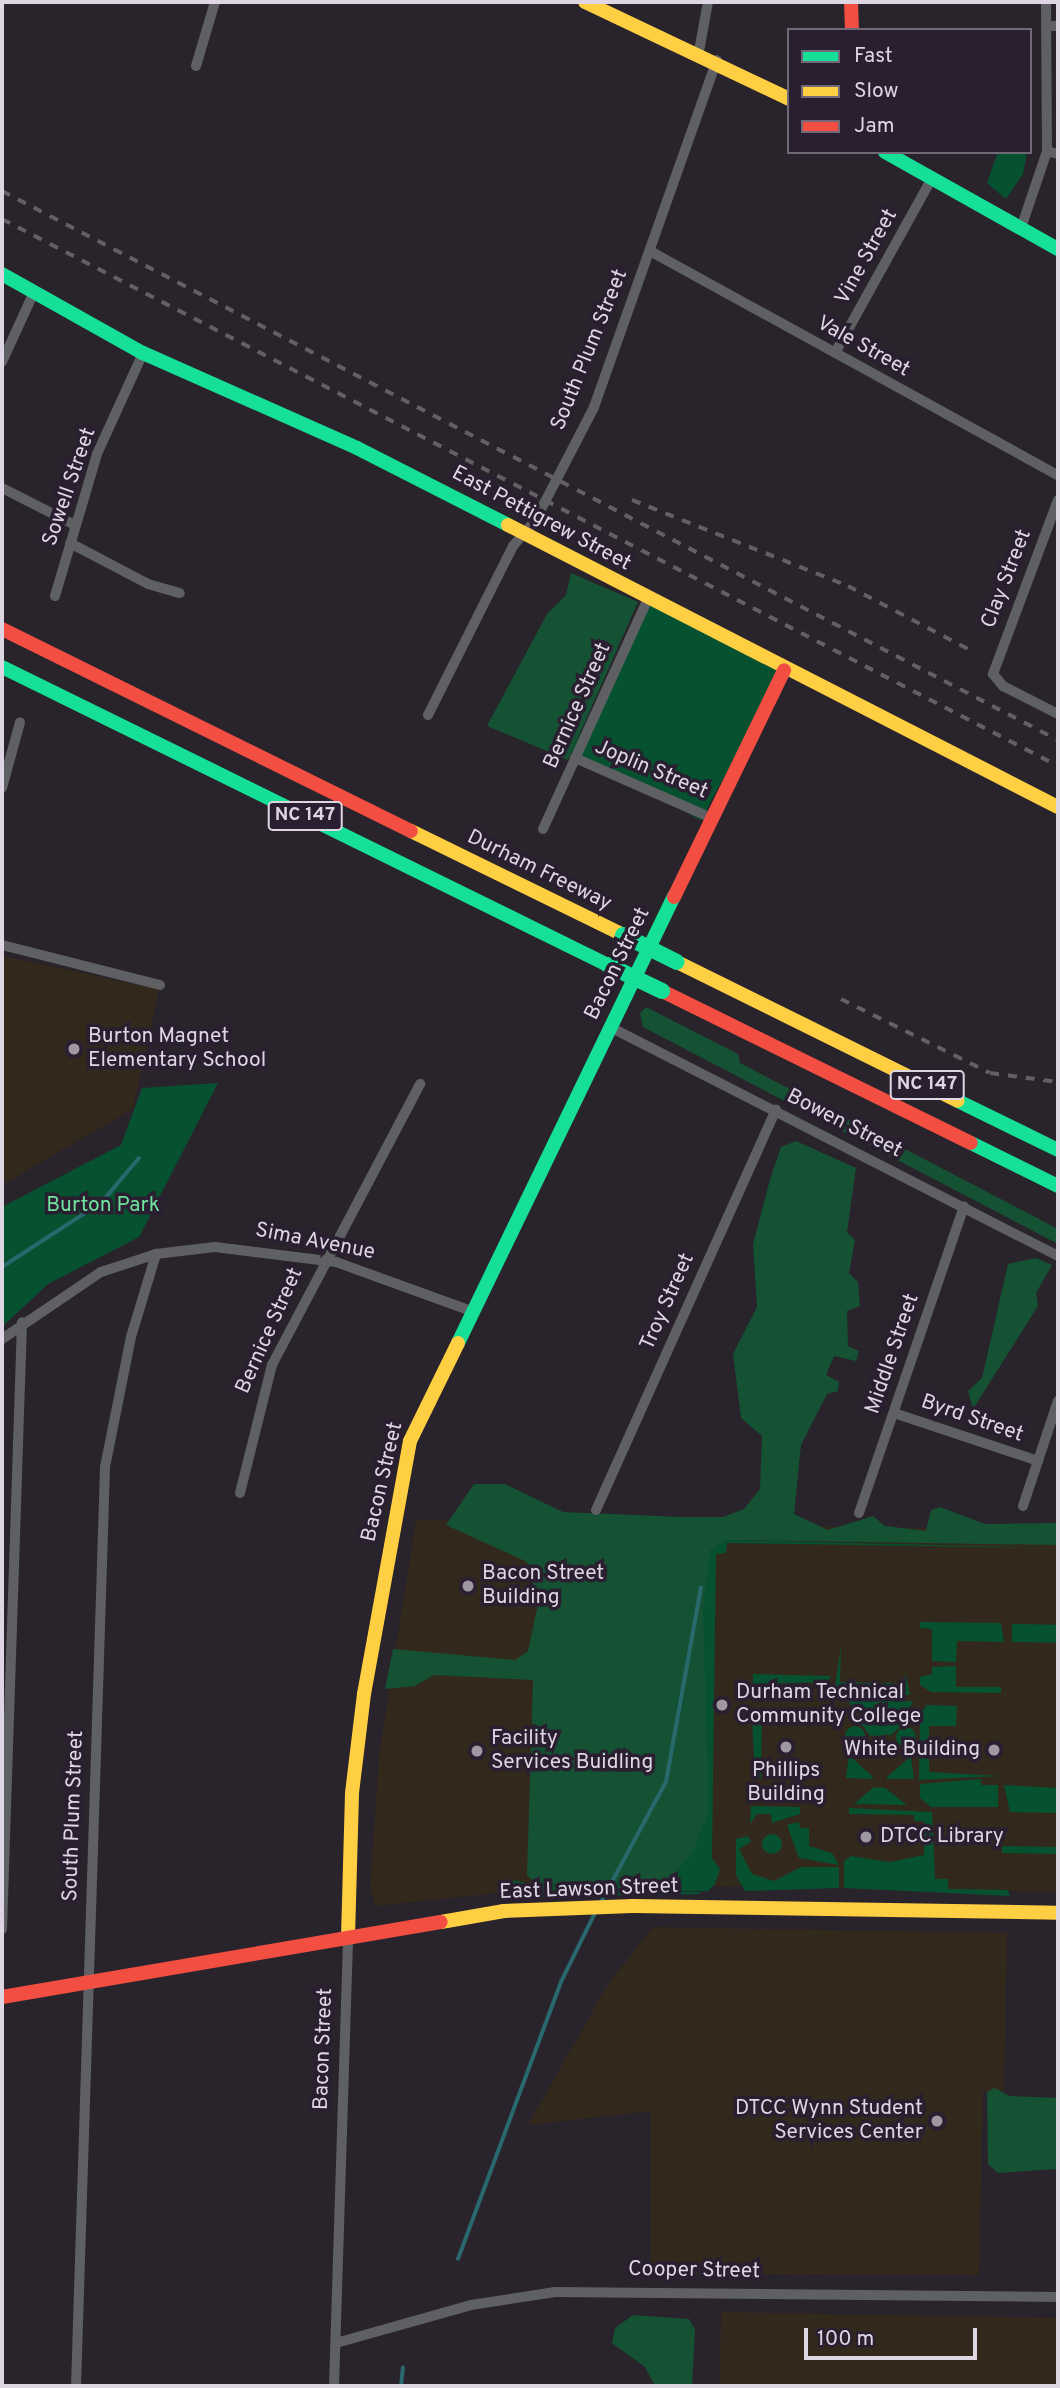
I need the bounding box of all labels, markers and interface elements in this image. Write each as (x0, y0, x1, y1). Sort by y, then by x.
legend (787, 28, 1032, 154)
text: Fast (854, 43, 893, 70)
text: Slow (854, 78, 899, 105)
text: Jam (854, 113, 895, 140)
street label: Vine Street (830, 205, 904, 309)
street label: South Plum Street (546, 266, 634, 434)
street label: Vale Street (812, 311, 914, 383)
street label: Sowell Street (38, 424, 102, 550)
street label: East Pettigrew Street (447, 461, 635, 577)
street label: Clay Street (977, 526, 1037, 632)
street label: Bernice Street (539, 639, 617, 773)
street label: Joplin Street (591, 735, 711, 805)
road number: NC 147 (266, 800, 344, 832)
street label: Durham Freeway (463, 825, 615, 917)
street label: Bacon Street (580, 904, 656, 1024)
place label: Burton Magnet Elementary School (88, 1024, 266, 1074)
marker: Burton Magnet Elementary School (66, 1041, 82, 1057)
road number: NC 147 (888, 1070, 965, 1100)
street label: Bowen Street (782, 1084, 906, 1164)
park label: Burton Park (46, 1193, 160, 1219)
street label: Sima Avenue (253, 1218, 377, 1266)
street label: Troy Street (635, 1250, 701, 1354)
street label: Bernice Street (231, 1264, 309, 1398)
street label: Middle Street (861, 1291, 925, 1417)
street label: Byrd Street (917, 1390, 1027, 1448)
street label: Bacon Street (357, 1420, 409, 1544)
place label: Bacon Street Building (482, 1561, 604, 1611)
marker: Bacon Street Building (460, 1578, 476, 1594)
place label: Durham Technical Community College (736, 1680, 921, 1730)
marker: Durham Technical Community College (714, 1697, 730, 1713)
place label: Facility Services Buidling (491, 1726, 653, 1776)
street label: South Plum Street (58, 1730, 90, 1902)
place label: White Building (844, 1737, 980, 1763)
marker: Phillips Building (778, 1739, 794, 1755)
marker: White Building (986, 1742, 1002, 1758)
marker: Facility Services Buidling (469, 1743, 485, 1759)
place label: Phillips Building (747, 1758, 825, 1808)
place label: DTCC Library (880, 1824, 1004, 1850)
marker: DTCC Library (858, 1829, 874, 1845)
street label: East Lawson Street (499, 1874, 679, 1906)
street label: Bacon Street (309, 1988, 339, 2110)
place label: DTCC Wynn Student Services Center (734, 2096, 923, 2146)
marker: DTCC Wynn Student Services Center (929, 2113, 945, 2129)
street label: Cooper Street (628, 2257, 760, 2285)
scale bar (808, 2314, 981, 2358)
text: 100 m (817, 2326, 874, 2353)

